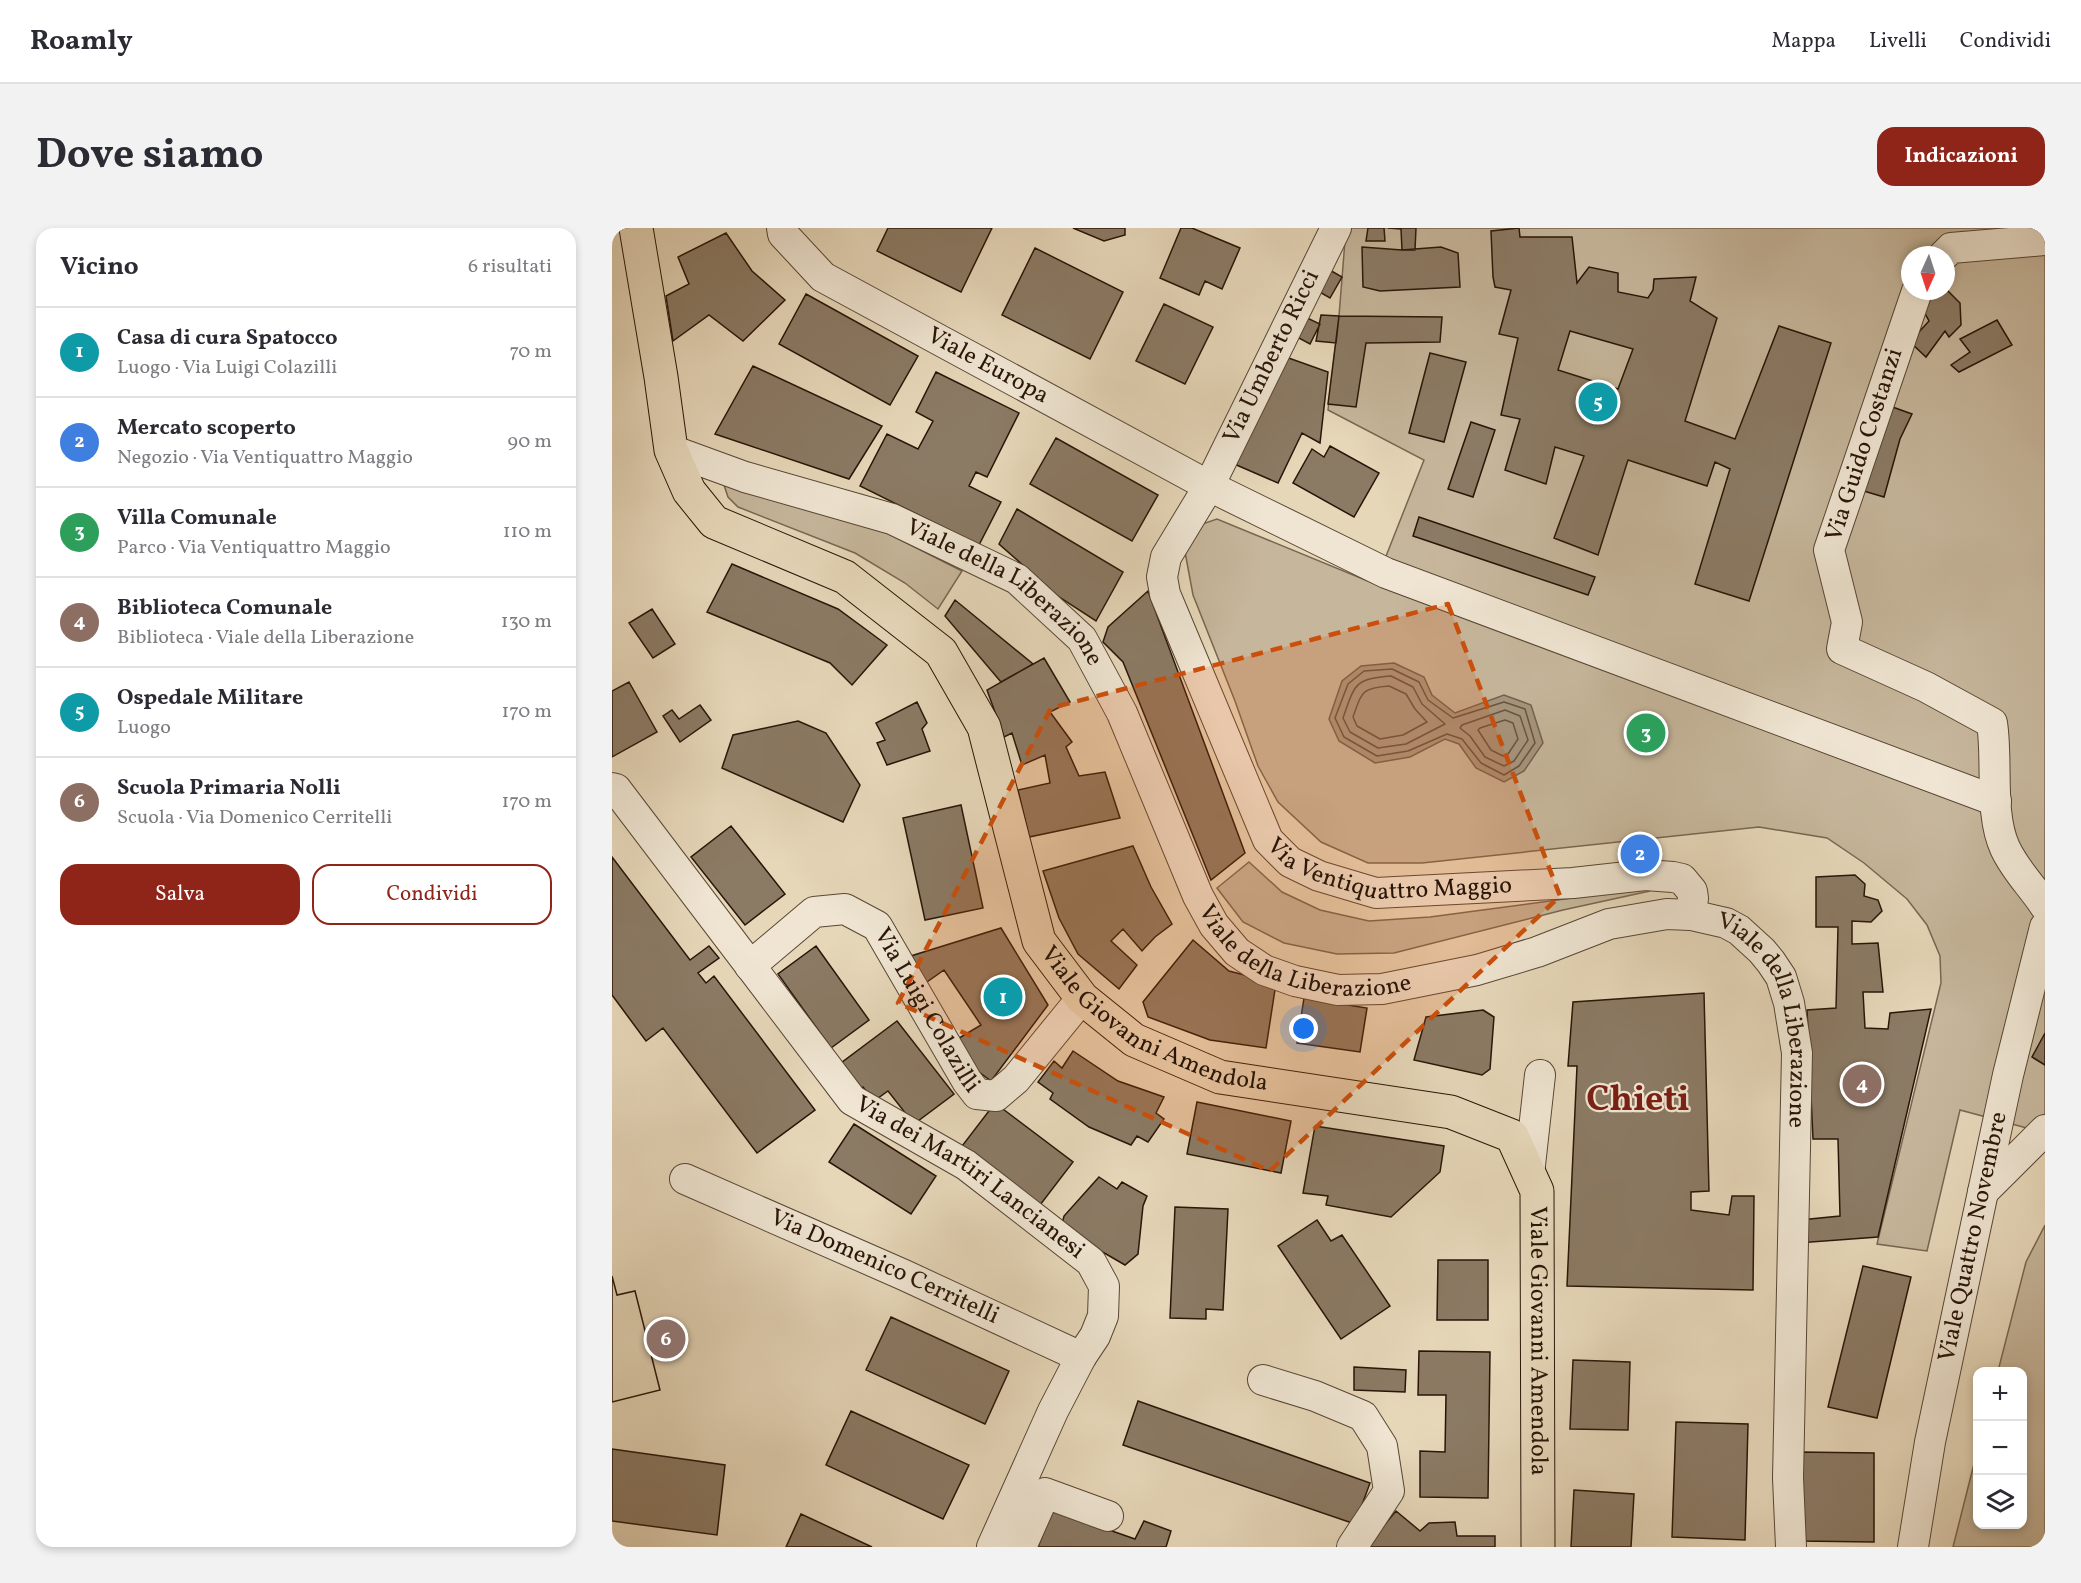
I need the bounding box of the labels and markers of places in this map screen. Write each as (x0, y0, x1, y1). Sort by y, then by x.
pin: 5 (1578, 380, 1618, 424)
pin: 3 (1626, 710, 1666, 756)
pin: 2 (1620, 832, 1660, 876)
pin: 1 (984, 974, 1022, 1020)
pin: 4 (1842, 1062, 1882, 1106)
pin: 6 (646, 1316, 686, 1362)

